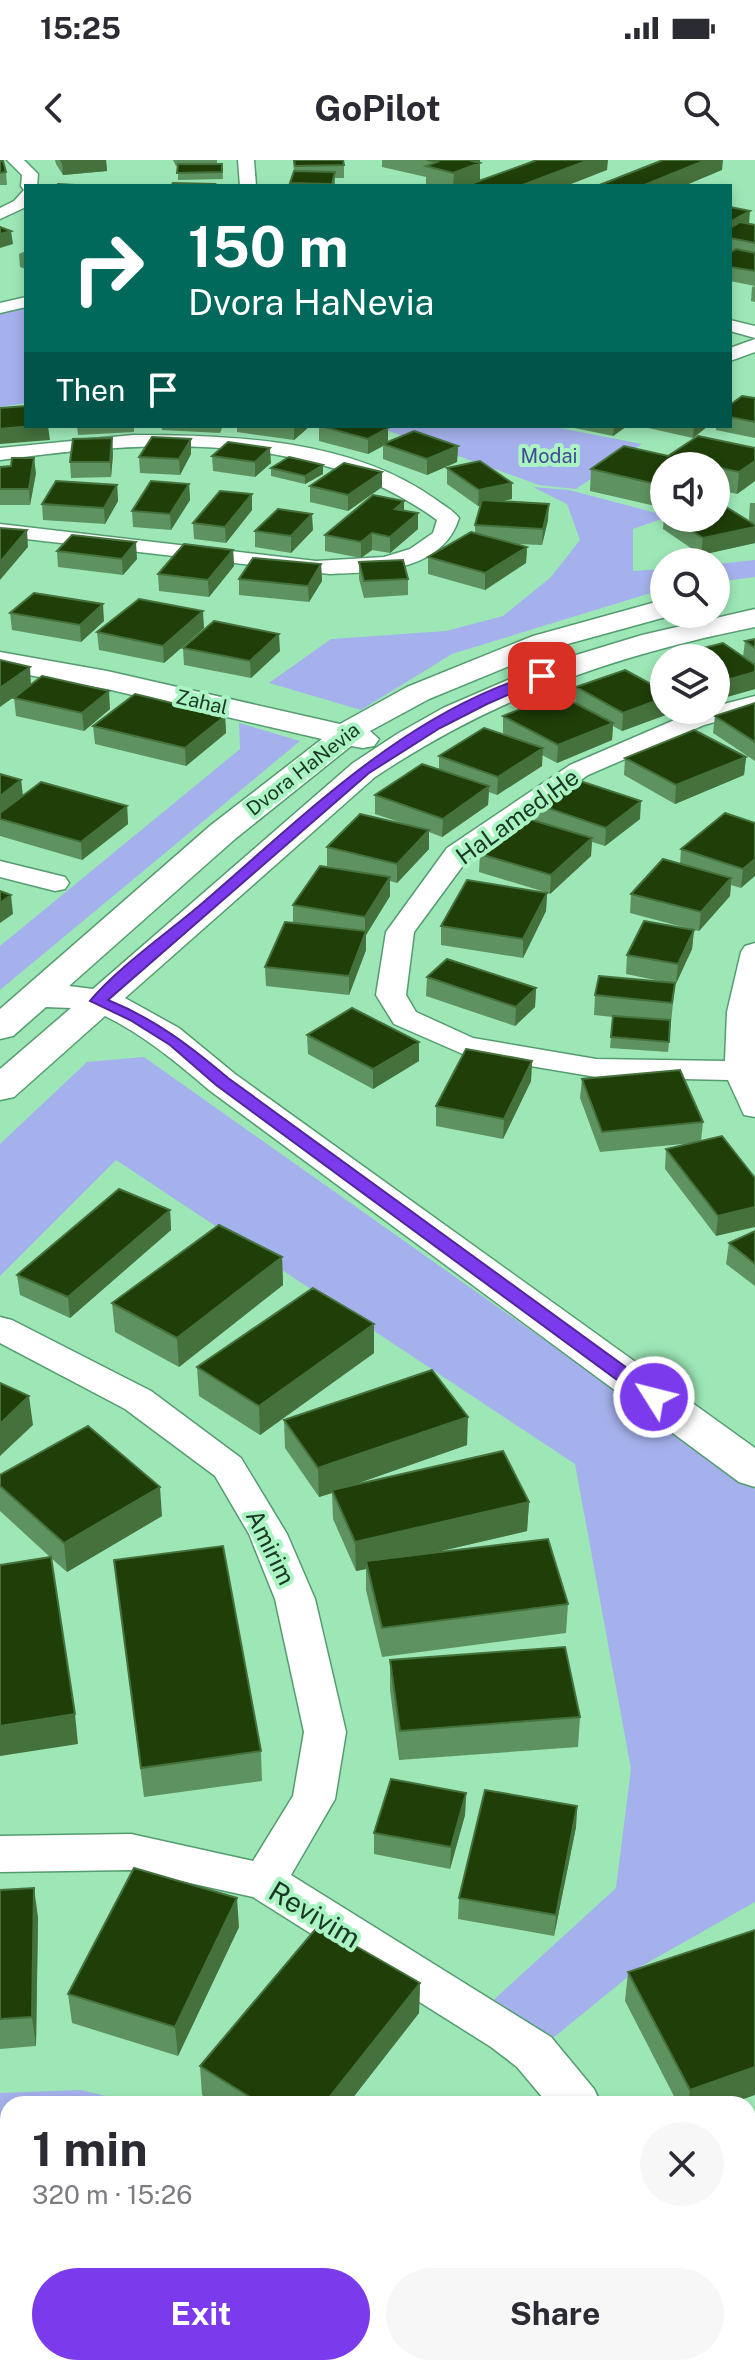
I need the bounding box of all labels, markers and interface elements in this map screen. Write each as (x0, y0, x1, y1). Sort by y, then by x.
text: 15:25 (40, 10, 121, 46)
icon: back (32, 86, 76, 130)
icon: search (679, 86, 723, 130)
text: GoPilot (314, 87, 441, 129)
text: 150 m (188, 214, 349, 280)
icon: right (56, 216, 160, 320)
text: Dvora HaNevia (188, 281, 434, 323)
icon: arrive (141, 368, 185, 412)
text: Then (56, 372, 125, 408)
park label: Modai (521, 444, 577, 468)
map controls (650, 452, 730, 724)
button: sound (650, 452, 730, 532)
button: search (650, 548, 730, 628)
pin (508, 642, 576, 710)
button: layers (650, 644, 730, 724)
icon: arrive (520, 654, 564, 698)
street label: Zahal (174, 684, 230, 720)
street label: Dvora HaNevia (242, 717, 364, 821)
street label: HaLamed He (450, 762, 584, 870)
position arrow (612, 1355, 696, 1439)
street label: Amirim (241, 1505, 301, 1589)
street label: Revivim (263, 1874, 367, 1954)
text: 1 min (32, 2120, 148, 2177)
button: close (640, 2122, 724, 2206)
text: 320 m · 15:26 (32, 2179, 192, 2210)
button: Exit (32, 2268, 370, 2360)
button: Share (386, 2268, 724, 2360)

